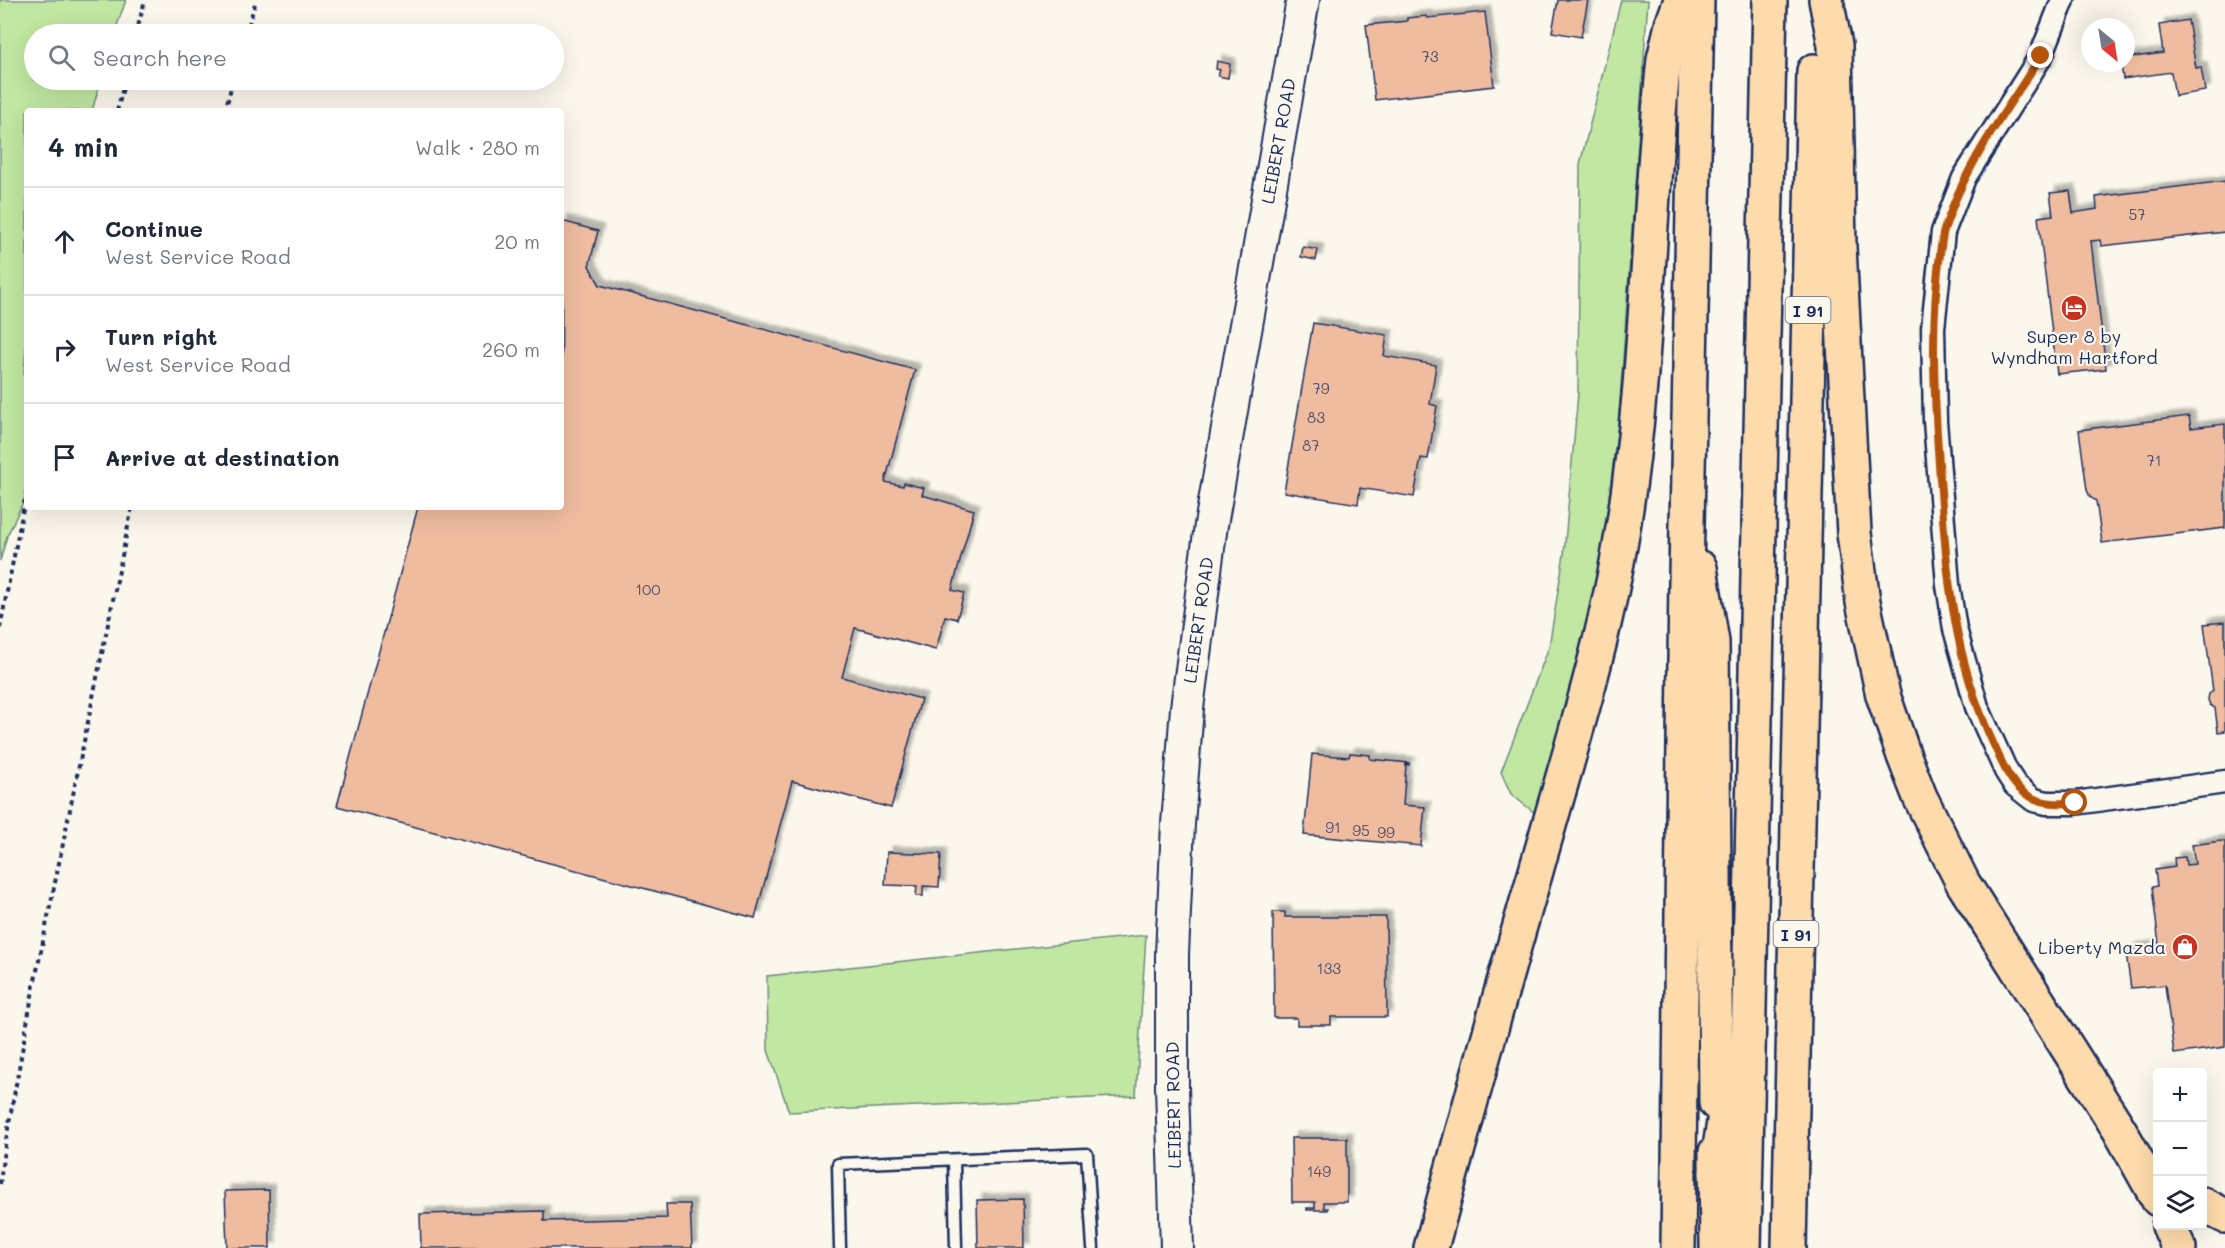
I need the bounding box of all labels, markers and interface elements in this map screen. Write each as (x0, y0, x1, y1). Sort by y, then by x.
north arrow (2081, 18, 2135, 72)
search box (24, 24, 564, 90)
icon: search (45, 41, 78, 74)
route end (2027, 42, 2053, 68)
text: Search here (93, 43, 227, 72)
house number: 73 (1421, 46, 1439, 66)
street label: LEIBERT ROAD (1255, 76, 1301, 206)
text: 4 min (48, 130, 118, 164)
text: Walk · 280 m (415, 134, 540, 160)
house number: 57 (2128, 204, 2146, 224)
text: Continue (105, 214, 203, 243)
icon: ahead (48, 225, 81, 258)
text: 20 m (494, 228, 540, 254)
text: West Service Road (105, 243, 291, 269)
hotel icon: Super 8 by Wyndham Hartford (2059, 293, 2089, 323)
road number: I 91 (1786, 297, 1830, 323)
text: Turn right (105, 322, 217, 351)
place label: Super 8 by Wyndham Hartford (1990, 324, 2158, 369)
icon: right (48, 333, 81, 366)
text: 260 m (482, 336, 540, 362)
text: West Service Road (105, 351, 291, 377)
house number: 79 (1312, 378, 1330, 398)
house number: 83 (1307, 407, 1325, 427)
house number: 87 (1302, 435, 1320, 455)
icon: arrive (48, 441, 81, 474)
text: Arrive at destination (105, 443, 340, 472)
house number: 71 (2146, 450, 2162, 470)
street label: LEIBERT ROAD (1177, 555, 1219, 685)
house number: 100 (635, 579, 661, 599)
route start (2061, 789, 2087, 815)
house number: 91 (1325, 817, 1341, 837)
house number: 95 (1352, 820, 1370, 840)
house number: 99 (1377, 822, 1395, 842)
road number: I 91 (1774, 921, 1818, 947)
shop icon: Liberty Mazda (2170, 932, 2200, 962)
place label: Liberty Mazda (2038, 935, 2166, 959)
house number: 133 (1317, 958, 1341, 978)
street label: LEIBERT ROAD (1160, 1041, 1186, 1169)
map controls (2153, 1068, 2207, 1230)
button: + (2153, 1068, 2207, 1122)
button: − (2153, 1122, 2207, 1176)
house number: 149 (1307, 1161, 1331, 1181)
button: layers (2153, 1176, 2207, 1230)

